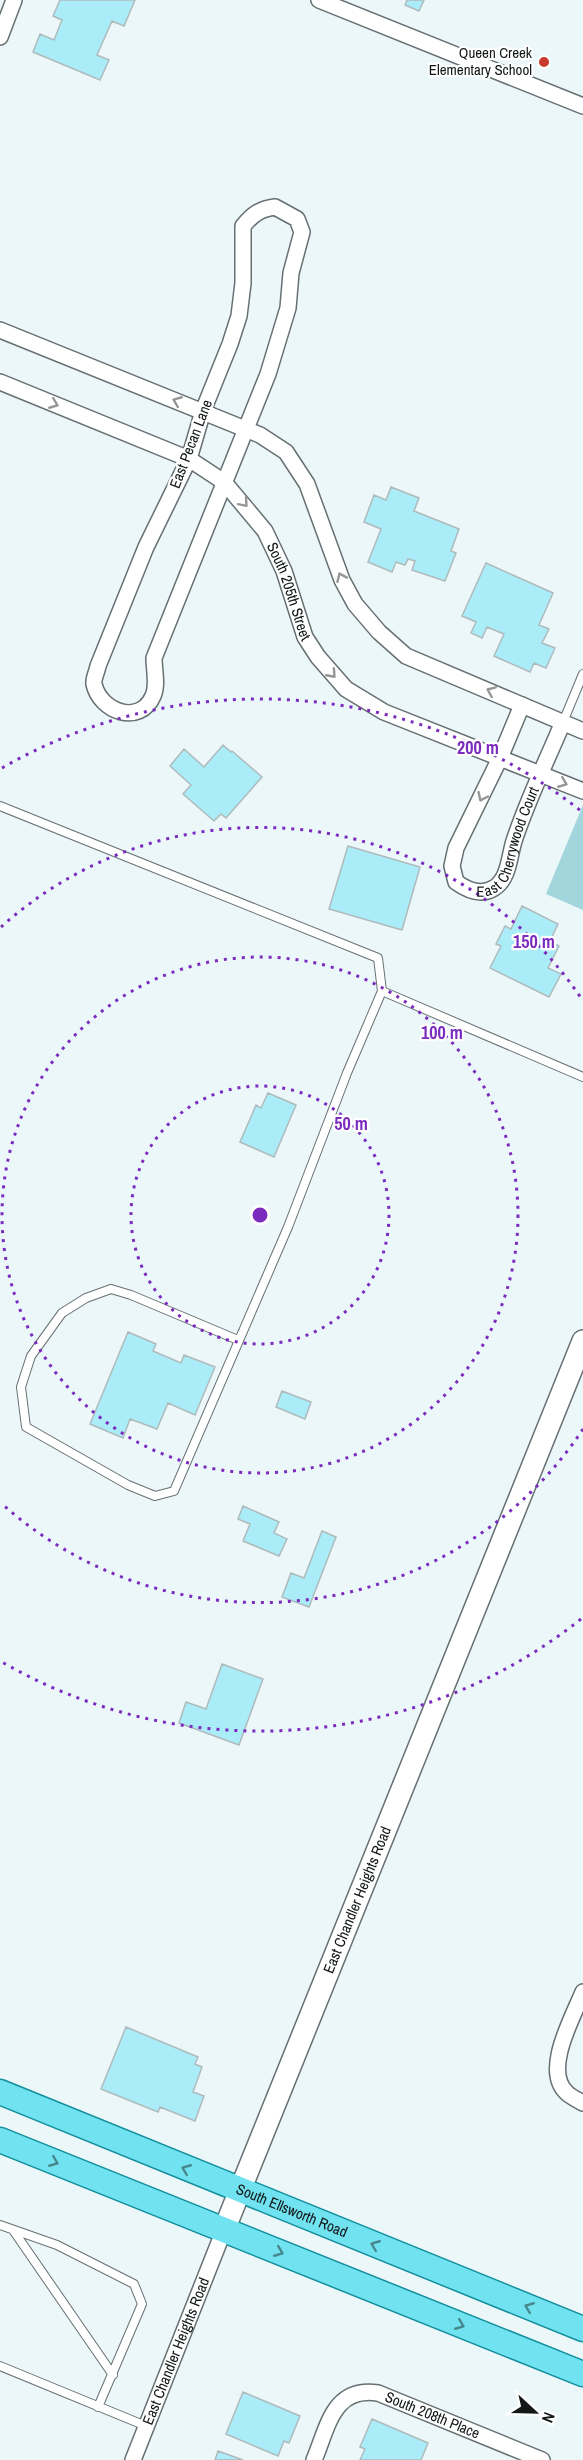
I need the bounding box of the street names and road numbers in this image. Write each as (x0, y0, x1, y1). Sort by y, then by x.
street label: East Pecan Lane (164, 396, 217, 491)
street label: South 205th Street (262, 539, 316, 645)
street label: East Cherrywood Court (476, 783, 544, 902)
street label: East Chandler Heights Road (318, 1823, 396, 1976)
street label: South Ellsworth Road (233, 2178, 351, 2242)
street label: East Chandler Heights Road (137, 2274, 214, 2428)
street label: South 208th Place (382, 2386, 483, 2444)

